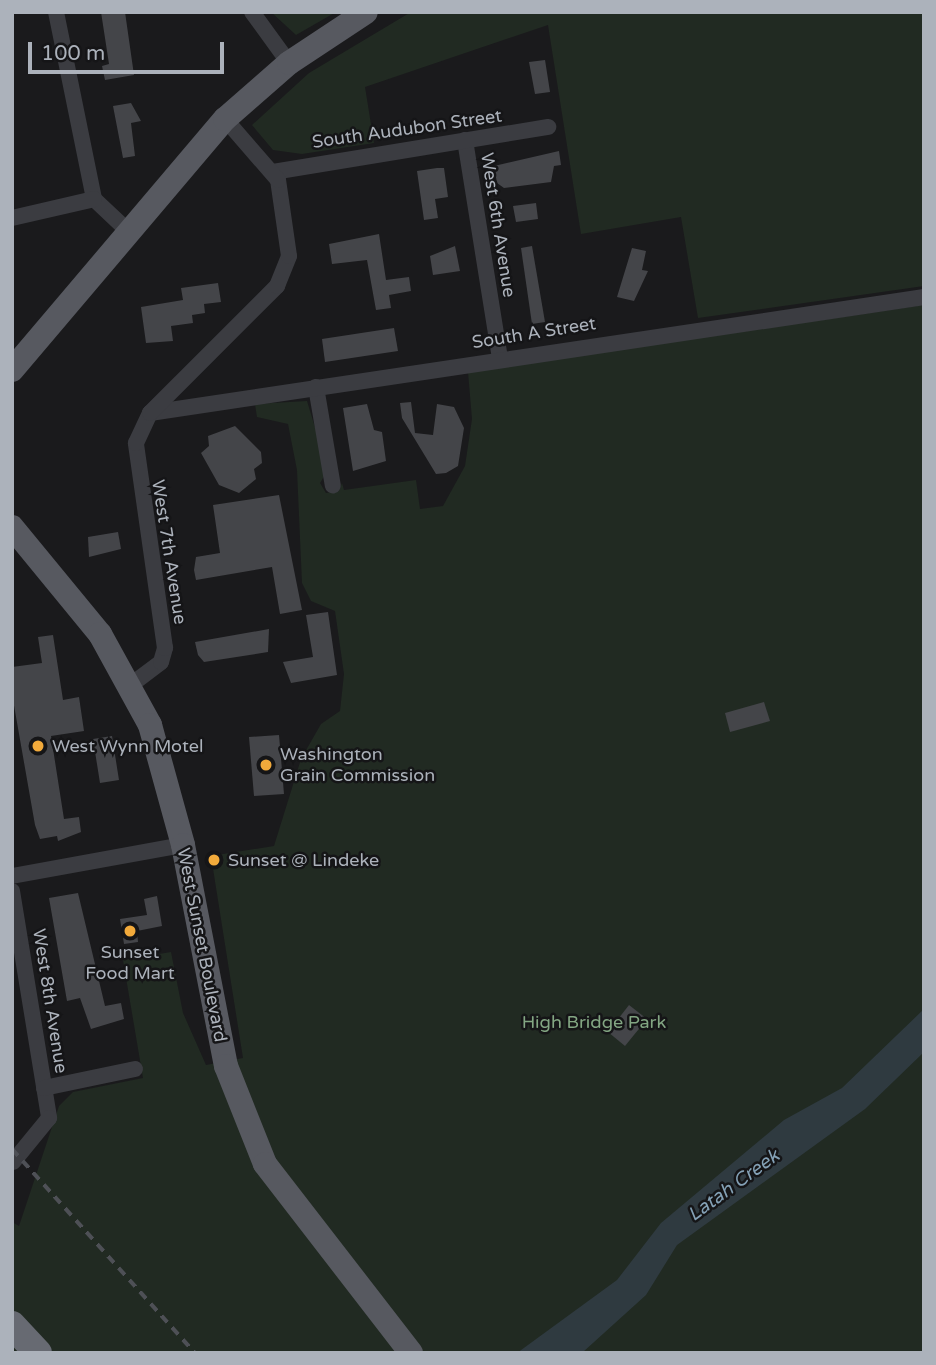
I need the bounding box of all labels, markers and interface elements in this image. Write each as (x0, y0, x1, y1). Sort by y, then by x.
scale bar (32, 28, 228, 72)
text: 100 m (41, 41, 105, 66)
street label: South Audubon Street (311, 105, 503, 153)
street label: West 6th Avenue (476, 151, 520, 299)
street label: South A Street (471, 313, 597, 353)
street label: West 7th Avenue (147, 478, 191, 626)
place label: West Wynn Motel (52, 735, 203, 757)
marker: West Wynn Motel (30, 738, 46, 754)
place label: Washington Grain Commission (280, 744, 435, 786)
marker: Washington Grain Commission (258, 757, 274, 773)
street label: West Sunset Boulevard (173, 846, 231, 1044)
place label: Sunset @ Lindeke (228, 849, 379, 871)
marker: Sunset @ Lindeke (206, 852, 222, 868)
marker: Sunset Food Mart (122, 923, 138, 939)
street label: West 8th Avenue (28, 927, 72, 1075)
place label: Sunset Food Mart (85, 942, 175, 984)
park label: High Bridge Park (522, 1011, 666, 1033)
water label: Latah Creek (684, 1145, 784, 1227)

